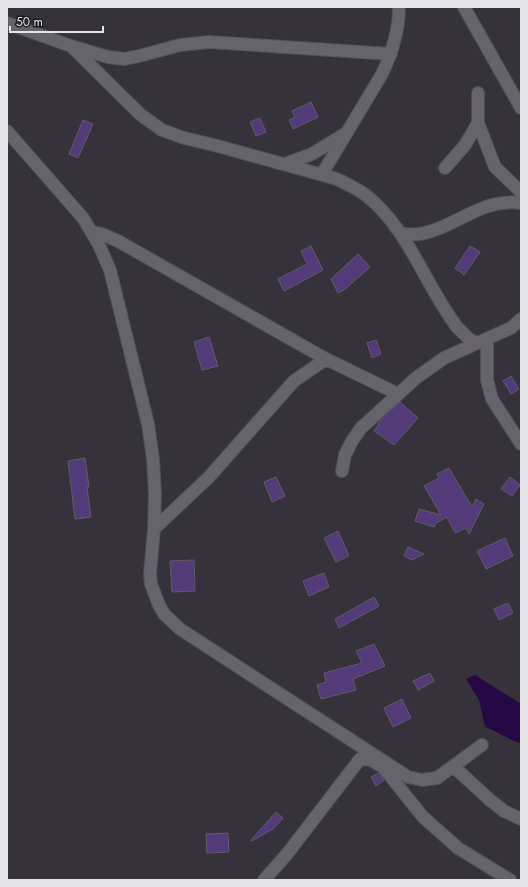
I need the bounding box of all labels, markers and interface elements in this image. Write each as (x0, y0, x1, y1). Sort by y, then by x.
scale bar (10, 8, 103, 34)
text: 50 m (16, 13, 43, 31)

